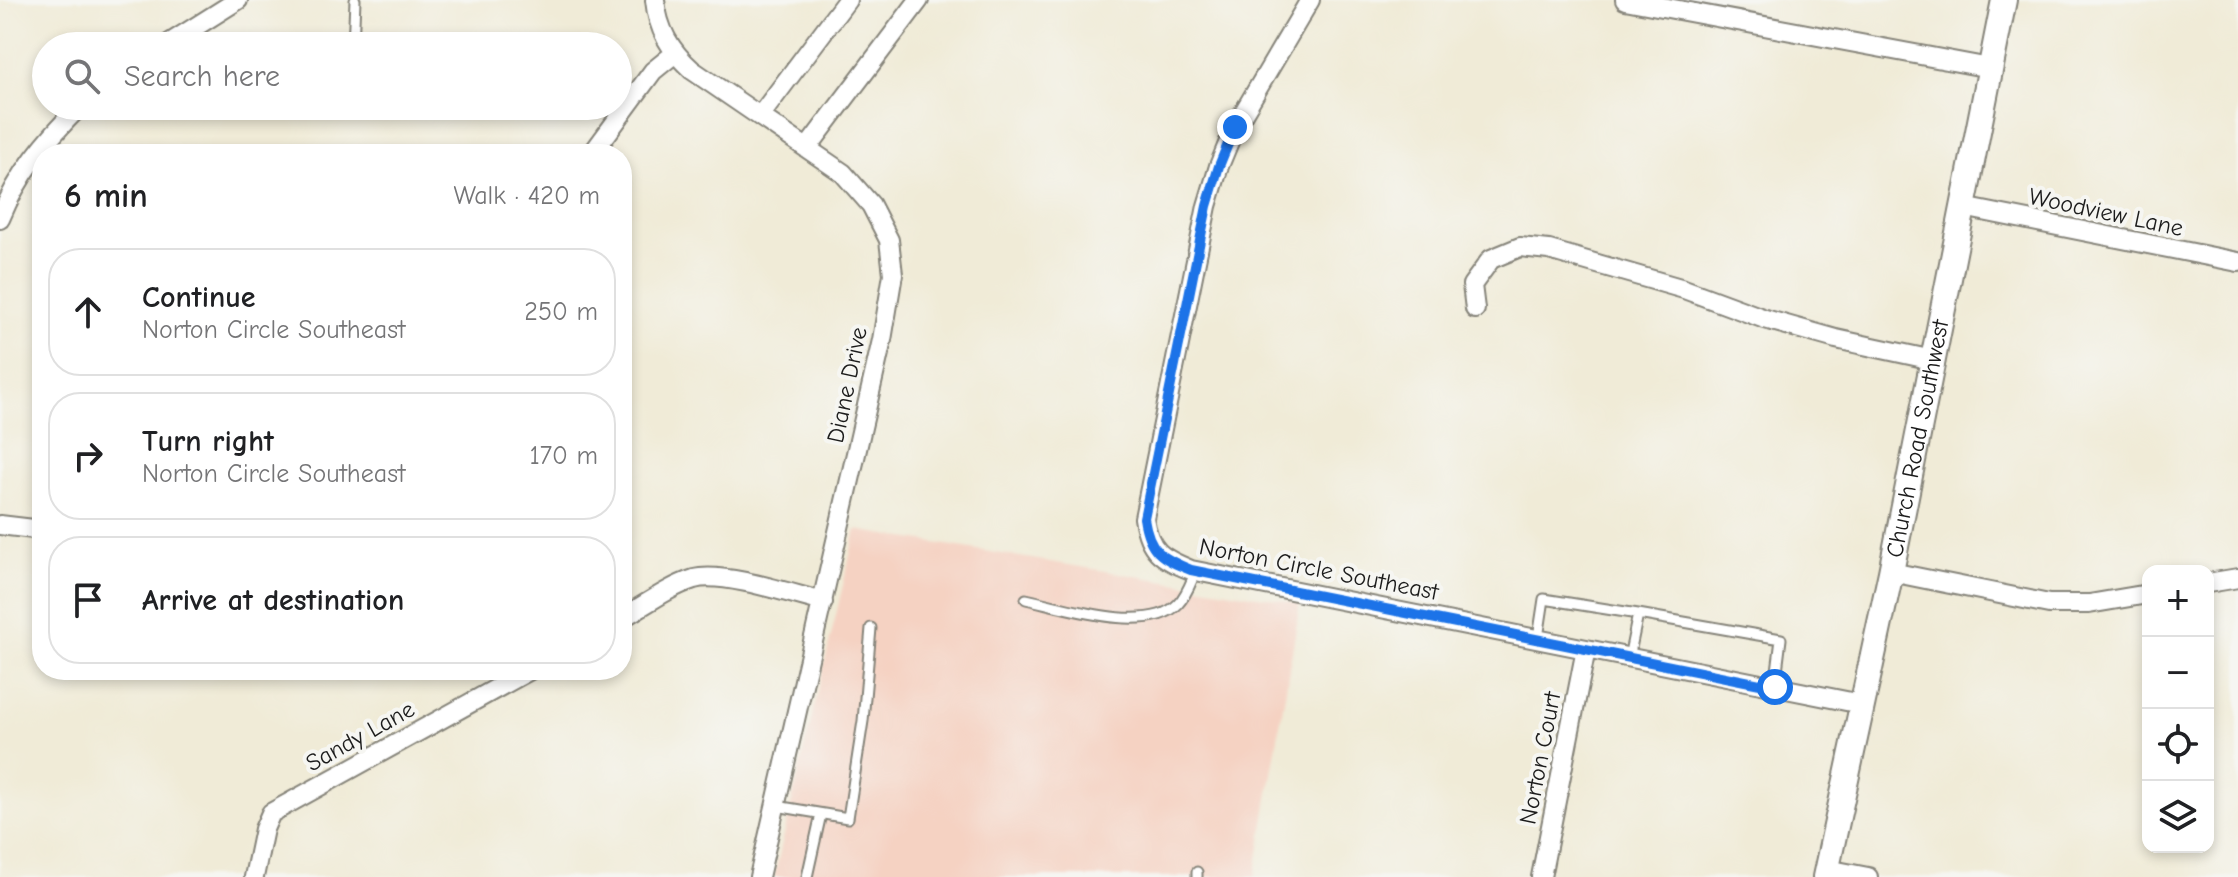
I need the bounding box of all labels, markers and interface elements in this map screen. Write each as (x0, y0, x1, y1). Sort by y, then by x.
search box (32, 32, 632, 120)
icon: search (60, 54, 104, 98)
text: Search here (124, 59, 280, 94)
route end (1217, 109, 1253, 145)
text: 6 min (64, 176, 148, 216)
text: Walk · 420 m (453, 181, 600, 211)
street label: Woodview Lane (2026, 182, 2186, 242)
text: Continue (142, 280, 256, 315)
icon: ahead (66, 290, 110, 334)
text: 250 m (524, 297, 598, 327)
text: Norton Circle Southeast (142, 315, 405, 345)
street label: Church Road Southwest (1880, 316, 1955, 560)
street label: Diane Drive (821, 324, 873, 446)
text: Turn right (142, 424, 274, 459)
icon: right (66, 434, 110, 478)
text: 170 m (529, 441, 598, 471)
text: Norton Circle Southeast (142, 459, 405, 489)
street label: Norton Circle Southeast (1197, 532, 1442, 606)
map controls (2142, 565, 2214, 853)
button: + (2142, 565, 2214, 637)
icon: arrive (66, 578, 110, 622)
text: Arrive at destination (142, 583, 404, 618)
button: − (2142, 637, 2214, 709)
route start (1757, 669, 1793, 705)
street label: Norton Court (1513, 688, 1567, 827)
street label: Sandy Lane (301, 695, 419, 777)
button: locate (2142, 709, 2214, 781)
button: layers (2142, 781, 2214, 853)

